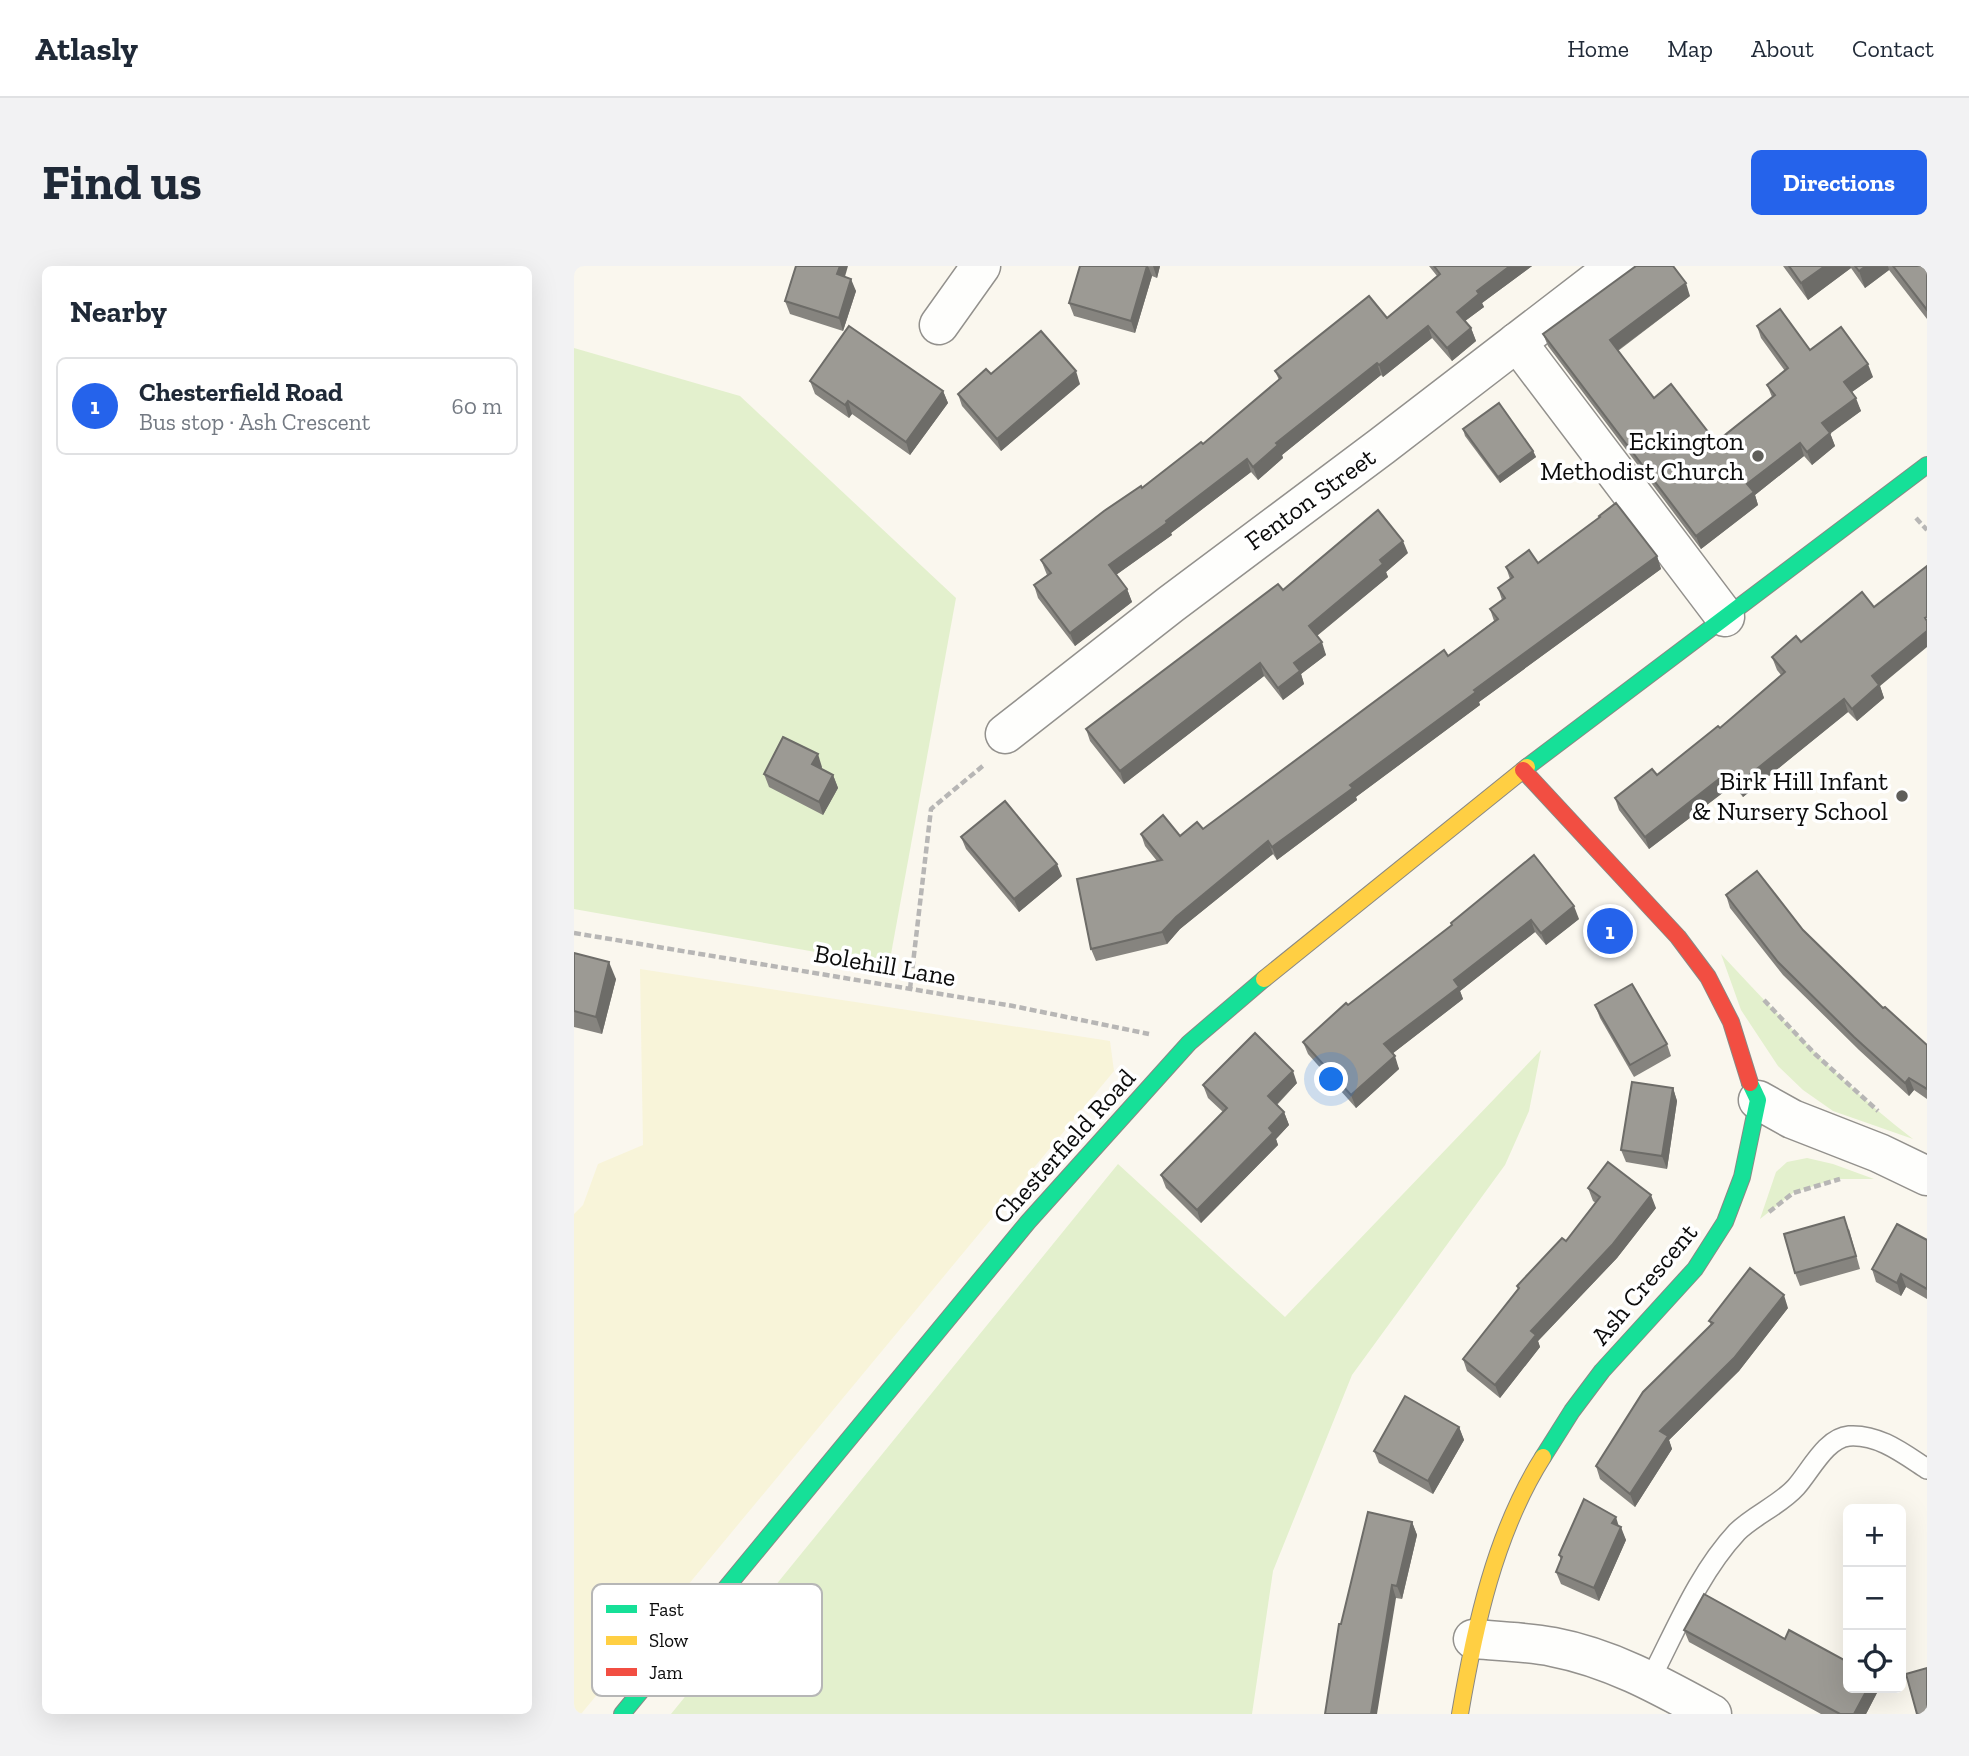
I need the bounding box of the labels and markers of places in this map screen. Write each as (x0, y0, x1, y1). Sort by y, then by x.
place label: Eckington Methodist Church (1540, 425, 1744, 487)
marker: Eckington Methodist Church (1750, 448, 1766, 464)
place label: Birk Hill Infant & Nursery School (1692, 765, 1888, 827)
marker: Birk Hill Infant & Nursery School (1894, 788, 1910, 804)
pin: 1 (1587, 905, 1633, 957)

